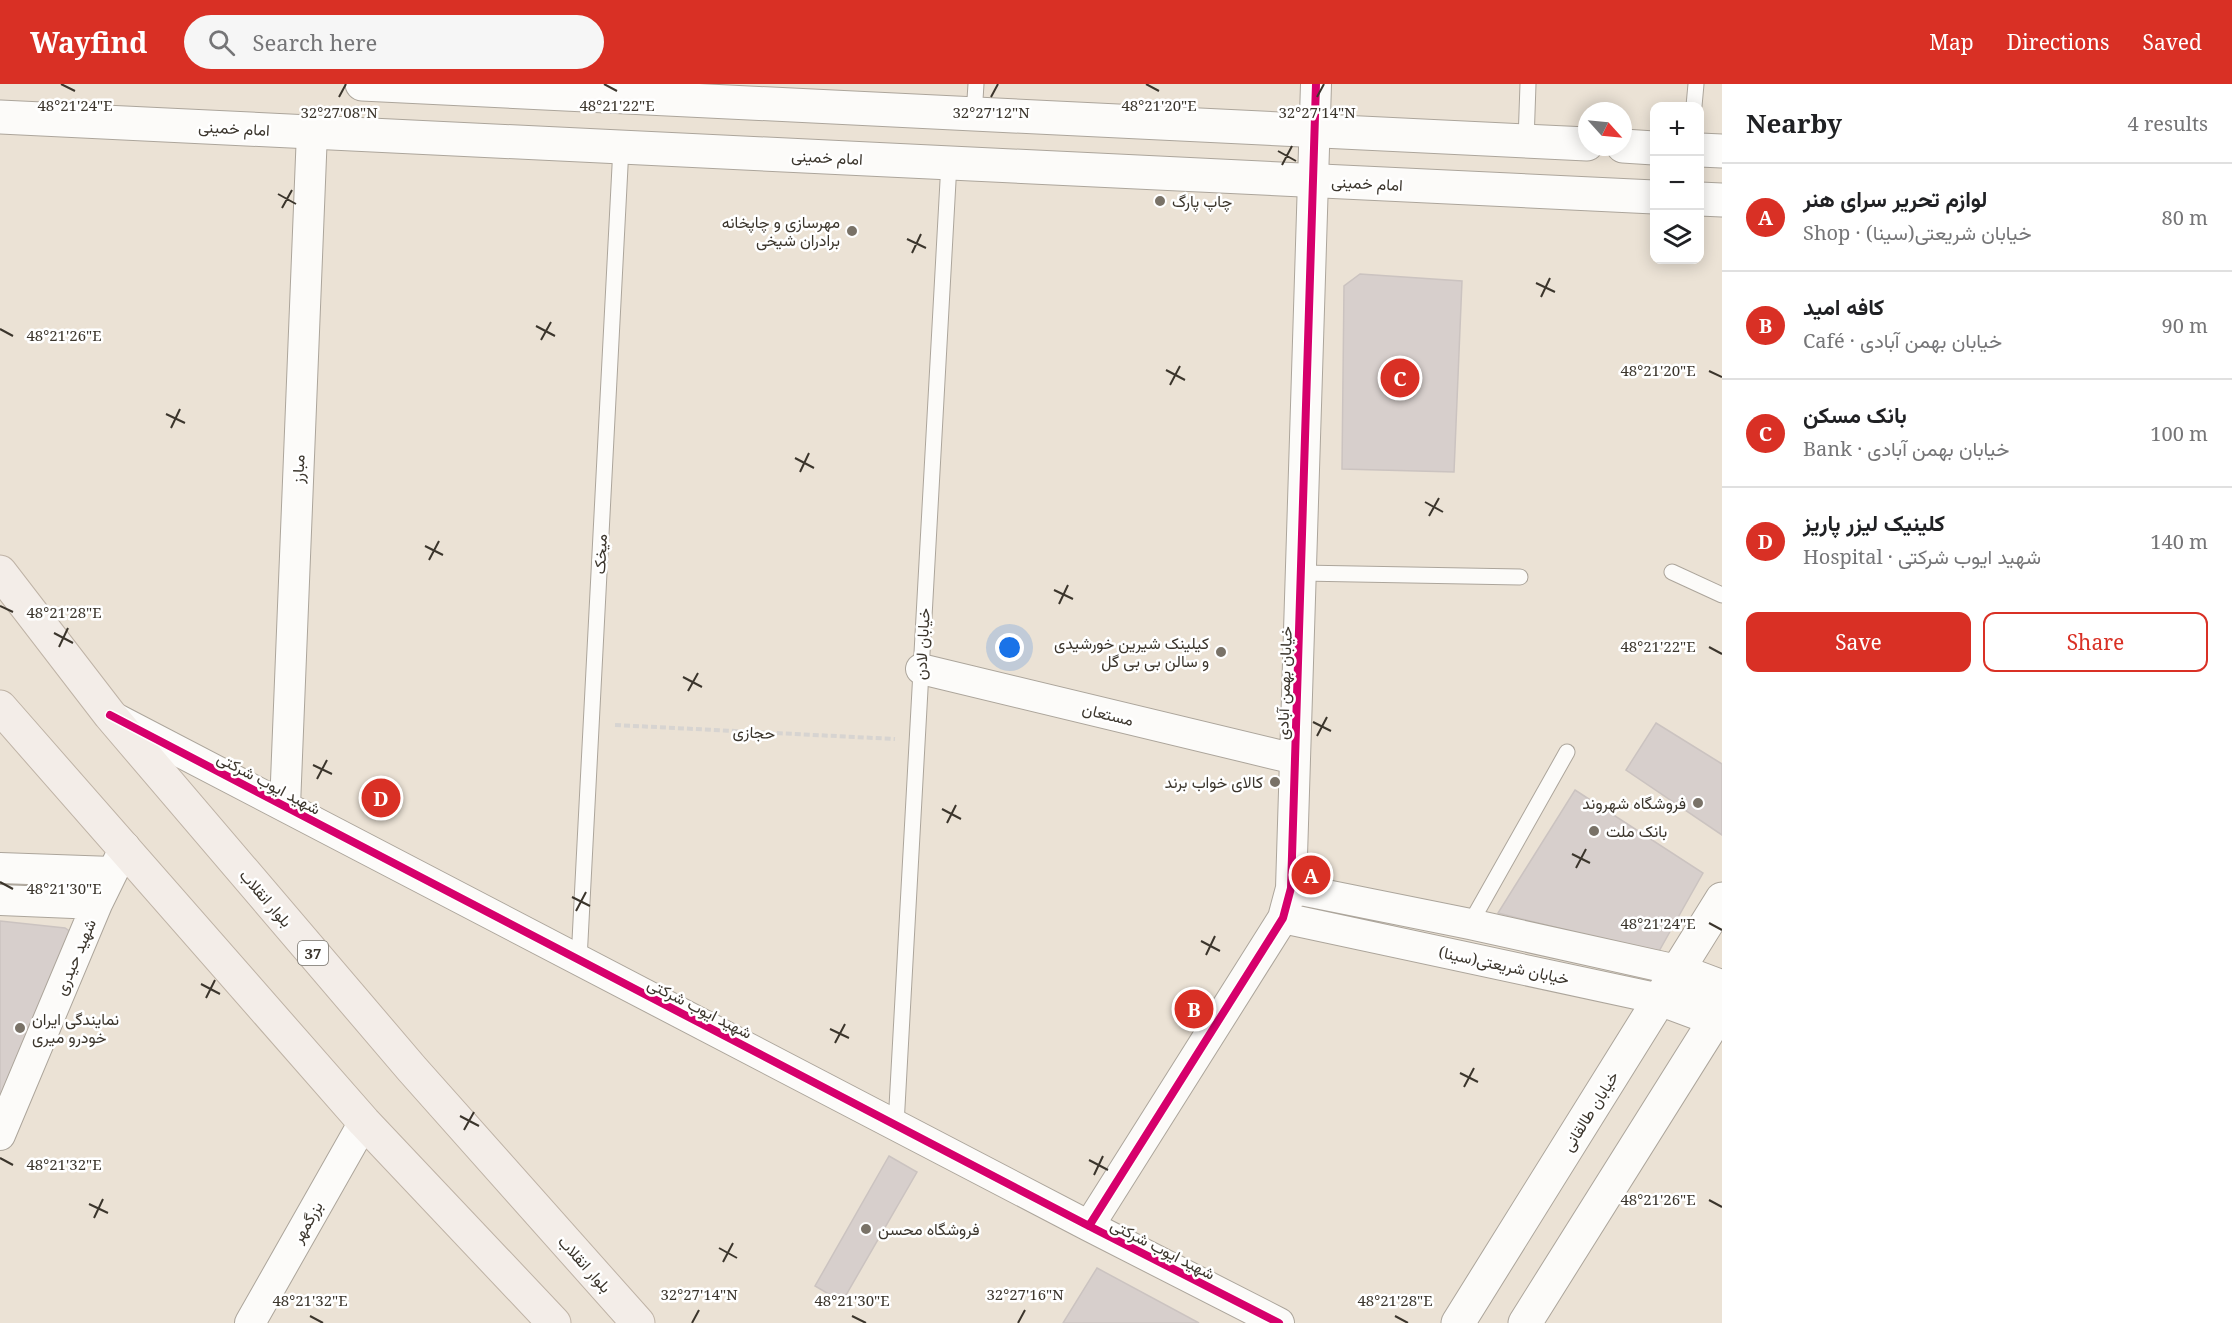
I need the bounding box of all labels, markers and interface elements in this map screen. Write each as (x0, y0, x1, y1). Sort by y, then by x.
search box (184, 15, 604, 69)
text: Wayfind (30, 23, 148, 61)
icon: search (205, 26, 238, 59)
text: Search here (253, 27, 377, 57)
text: Map (1929, 28, 1974, 56)
text: Directions (2007, 28, 2109, 56)
text: Saved (2142, 28, 2202, 56)
text: 48°21'24"E (37, 95, 113, 115)
text: 48°21'22"E (579, 95, 655, 115)
text: 48°21'20"E (1121, 95, 1197, 115)
text: 32°27'08"N (300, 102, 378, 122)
text: 32°27'12"N (952, 102, 1030, 122)
text: 32°27'14"N (1278, 102, 1356, 122)
north arrow (1578, 102, 1632, 156)
map controls (1650, 102, 1704, 264)
button: + (1650, 102, 1704, 156)
text: Nearby (1746, 105, 1842, 141)
text: 4 results (2128, 110, 2208, 137)
street label: امام خمینی (198, 115, 270, 141)
street label: امام خمینی (791, 144, 863, 170)
button: − (1650, 156, 1704, 210)
street label: امام خمینی (1331, 170, 1403, 196)
text: لوازم تحریر سرای هنر (1803, 183, 1987, 213)
place label: چاپ پارگ (1172, 190, 1233, 213)
marker: چاپ پارگ (1153, 194, 1167, 208)
text: A (1758, 204, 1773, 231)
text: 80 m (2162, 204, 2208, 231)
button: layers (1650, 210, 1704, 264)
place label: مهرسازی و چاپخانه برادران شیخی (722, 211, 840, 251)
text: Shop · خیابان شریعتی(سینا) (1803, 219, 2032, 246)
marker: مهرسازی و چاپخانه برادران شیخی (845, 224, 859, 238)
text: کافه امید (1803, 291, 1884, 321)
text: B (1759, 312, 1772, 339)
text: 90 m (2162, 312, 2208, 339)
text: 48°21'26"E (26, 325, 102, 345)
text: Café · خیابان بهمن آبادی (1803, 327, 2002, 354)
pin: C (1380, 356, 1420, 400)
text: 48°21'20"E (1620, 360, 1696, 380)
text: بانک مسکن (1803, 399, 1907, 429)
text: C (1759, 420, 1772, 447)
text: 100 m (2150, 420, 2208, 447)
text: Bank · خیابان بهمن آبادی (1803, 435, 2010, 462)
street label: مبارز (286, 454, 309, 485)
text: کلینیک لیزر پاریز (1803, 507, 1945, 537)
text: D (1758, 528, 1773, 555)
text: 140 m (2150, 528, 2208, 555)
street label: میخک (588, 533, 612, 575)
text: Hospital · شهید ایوب شرکتی (1803, 543, 2041, 570)
text: 48°21'28"E (26, 602, 102, 622)
street label: خیابان لادن (909, 607, 935, 681)
button: Save (1746, 612, 1971, 672)
button: Share (1983, 612, 2208, 672)
street label: خیابان بهمن آبادی (1271, 626, 1297, 740)
place label: کیلینک شیرین خورشیدی و سالن بی بی گل (1054, 632, 1209, 672)
your location (995, 633, 1024, 662)
text: 48°21'22"E (1620, 636, 1696, 656)
marker: کیلینک شیرین خورشیدی و سالن بی بی گل (1214, 645, 1228, 659)
street label: مستعان (1080, 697, 1136, 731)
street label: حجازی (732, 720, 776, 744)
street label: شهید ایوب شرکتی (213, 746, 325, 820)
place label: کالای خواب برند (1165, 771, 1263, 793)
marker: کالای خواب برند (1268, 775, 1282, 789)
pin: D (362, 776, 400, 820)
place label: فروشگاه شهروند (1582, 792, 1686, 814)
marker: فروشگاه شهروند (1691, 796, 1705, 810)
place label: بانک ملت (1606, 820, 1667, 842)
marker: بانک ملت (1587, 824, 1601, 838)
pin: A (1292, 852, 1330, 898)
street label: بلوار انقلاب (235, 864, 297, 932)
text: 48°21'30"E (26, 878, 102, 898)
text: 48°21'24"E (1620, 913, 1696, 933)
street label: شهید حیدری (49, 915, 101, 999)
street label: خیابان شریعتی(سینا) (1437, 940, 1571, 990)
road number: 37 (298, 941, 328, 965)
street label: شهید ایوب شرکتی (644, 972, 756, 1044)
pin: B (1174, 986, 1214, 1032)
place label: نمایندگی ایران خودرو میری (32, 1008, 119, 1048)
marker: نمایندگی ایران خودرو میری (13, 1021, 27, 1035)
street label: خیابان طالقانی (1557, 1066, 1624, 1155)
text: 48°21'32"E (26, 1154, 102, 1174)
text: 48°21'26"E (1620, 1189, 1696, 1209)
street label: بزرگمهر (286, 1197, 328, 1248)
street label: شهید ایوب شرکتی (1107, 1213, 1219, 1285)
place label: فروشگاه محسن (878, 1218, 979, 1240)
marker: فروشگاه محسن (859, 1222, 873, 1236)
street label: بلوار انقلاب (553, 1231, 617, 1297)
text: 32°27'14"N (660, 1284, 738, 1304)
text: 32°27'16"N (986, 1284, 1064, 1304)
text: 48°21'32"E (272, 1290, 348, 1310)
text: 48°21'30"E (814, 1290, 890, 1310)
text: 48°21'28"E (1357, 1290, 1433, 1310)

